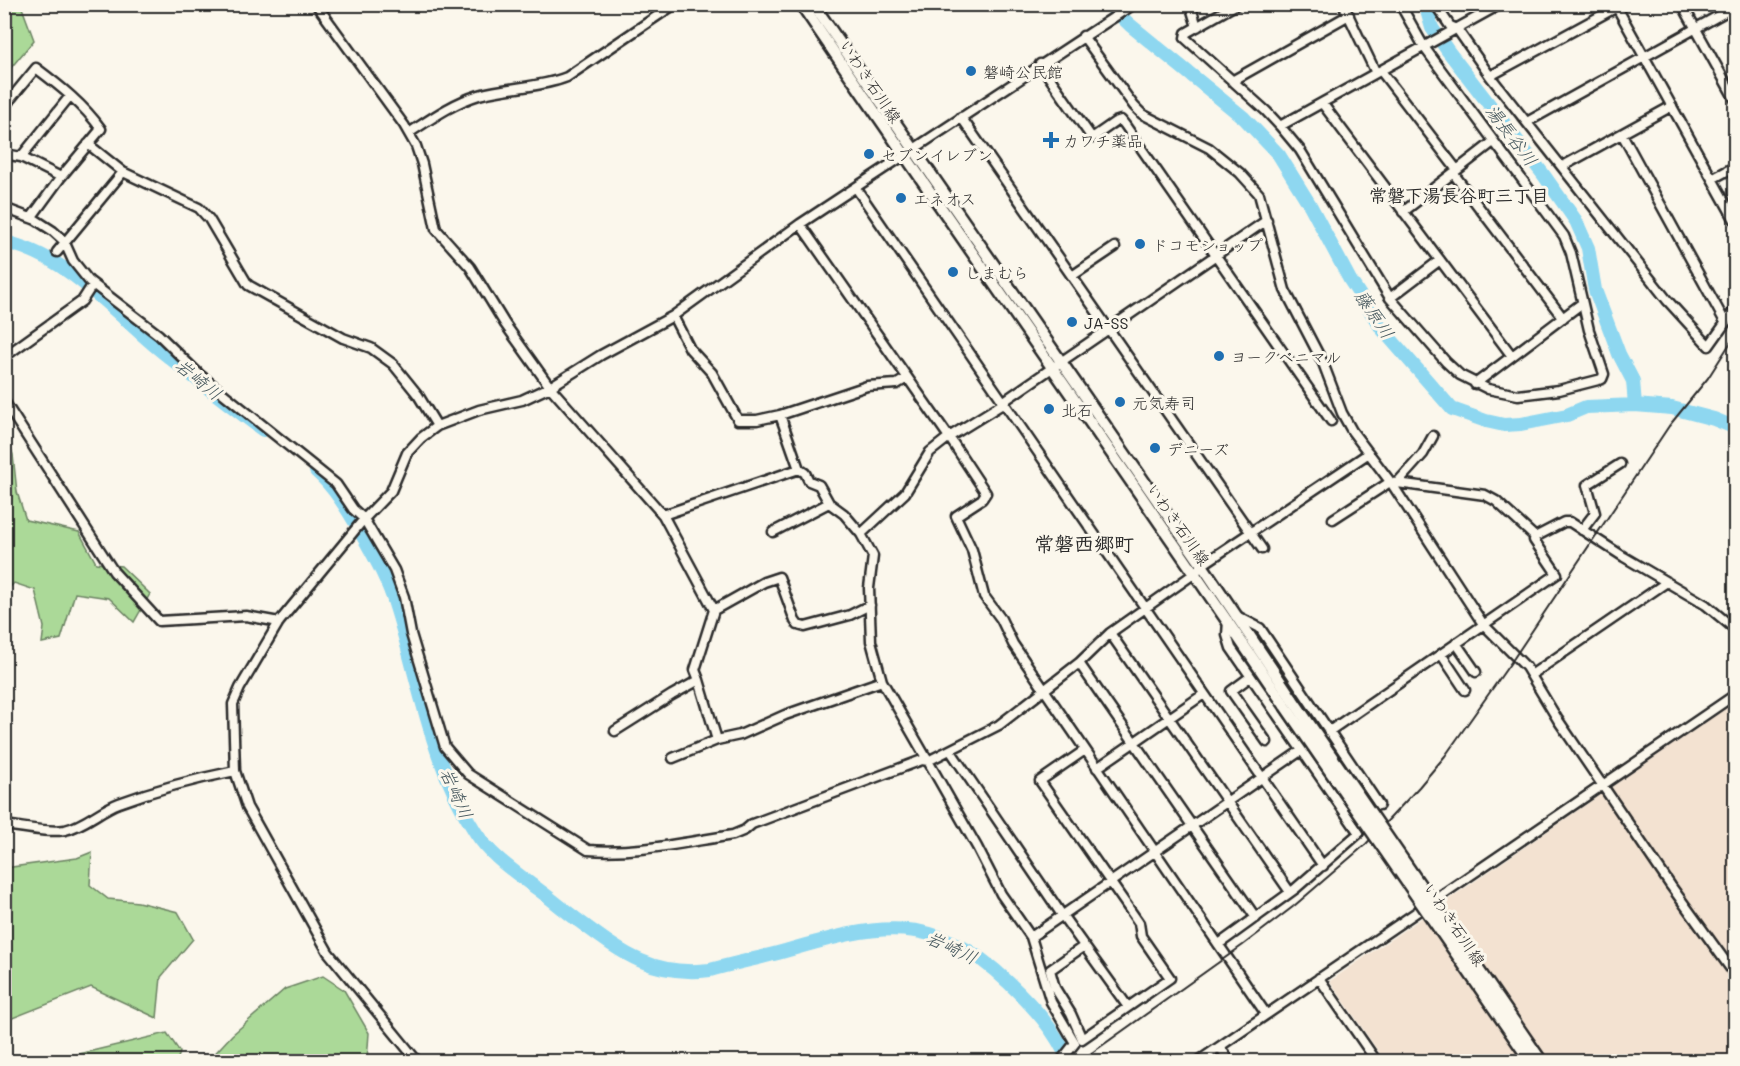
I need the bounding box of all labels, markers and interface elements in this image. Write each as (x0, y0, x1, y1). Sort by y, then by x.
street label: いわき石川線 (835, 35, 907, 127)
place label: 磐崎公民館 (983, 61, 1063, 82)
marker: 磐崎公民館 (964, 64, 978, 78)
water label: 湯長谷川 (1481, 99, 1543, 171)
place label: カワチ薬品 (1063, 130, 1143, 151)
marker: カワチ薬品 (1044, 133, 1058, 147)
place label: セブンイレブン (881, 144, 993, 165)
marker: セブンイレブン (862, 147, 876, 161)
district label: 常磐下湯長谷町三丁目 (1369, 183, 1549, 207)
place label: エネオス (913, 188, 976, 209)
marker: エネオス (894, 191, 908, 205)
place label: ドコモショップ (1152, 234, 1263, 255)
marker: ドコモショップ (1133, 237, 1147, 251)
place label: しまむら (965, 262, 1029, 283)
marker: しまむら (946, 265, 960, 279)
water label: 藤原川 (1350, 285, 1400, 343)
place label: JA-SS (1084, 312, 1129, 333)
marker: JA-SS (1065, 315, 1079, 329)
place label: ヨークベニマル (1231, 346, 1342, 367)
marker: ヨークベニマル (1212, 349, 1226, 363)
water label: 岩崎川 (170, 353, 228, 405)
place label: 元気寿司 (1132, 392, 1196, 413)
marker: 元気寿司 (1113, 395, 1127, 409)
place label: 北石 (1061, 399, 1093, 420)
marker: 北石 (1042, 402, 1056, 416)
place label: デニーズ (1167, 438, 1229, 459)
marker: デニーズ (1148, 441, 1162, 455)
street label: いわき石川線 (1143, 479, 1215, 569)
district label: 常磐西郷町 (1034, 530, 1134, 556)
water label: 岩崎川 (435, 763, 479, 823)
street label: いわき石川線 (1419, 878, 1491, 970)
water label: 岩崎川 (922, 925, 982, 969)

